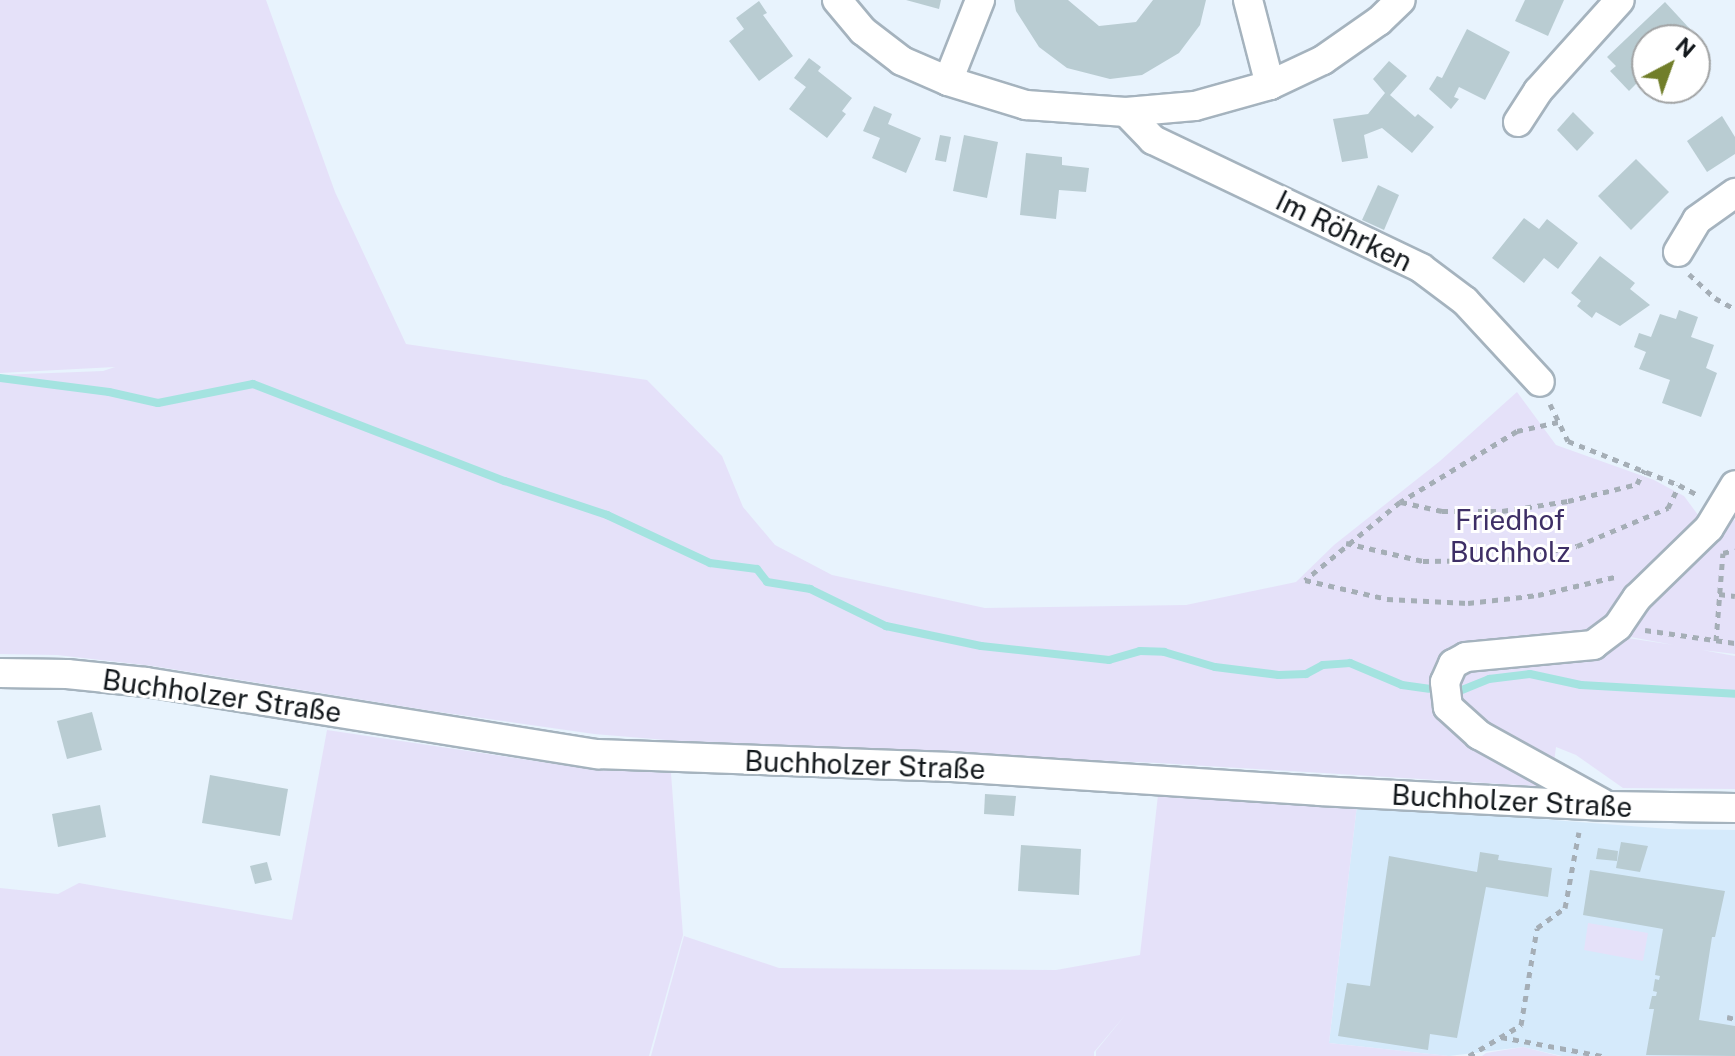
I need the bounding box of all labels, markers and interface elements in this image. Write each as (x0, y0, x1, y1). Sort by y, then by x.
north arrow (1631, 24, 1711, 104)
text: N (1670, 32, 1700, 63)
street label: Im Röhrken (1270, 184, 1418, 278)
park label: Friedhof Buchholz (1450, 503, 1570, 569)
street label: Buchholzer Straße (100, 663, 344, 729)
street label: Buchholzer Straße (744, 744, 986, 786)
street label: Buchholzer Straße (1391, 778, 1633, 824)

